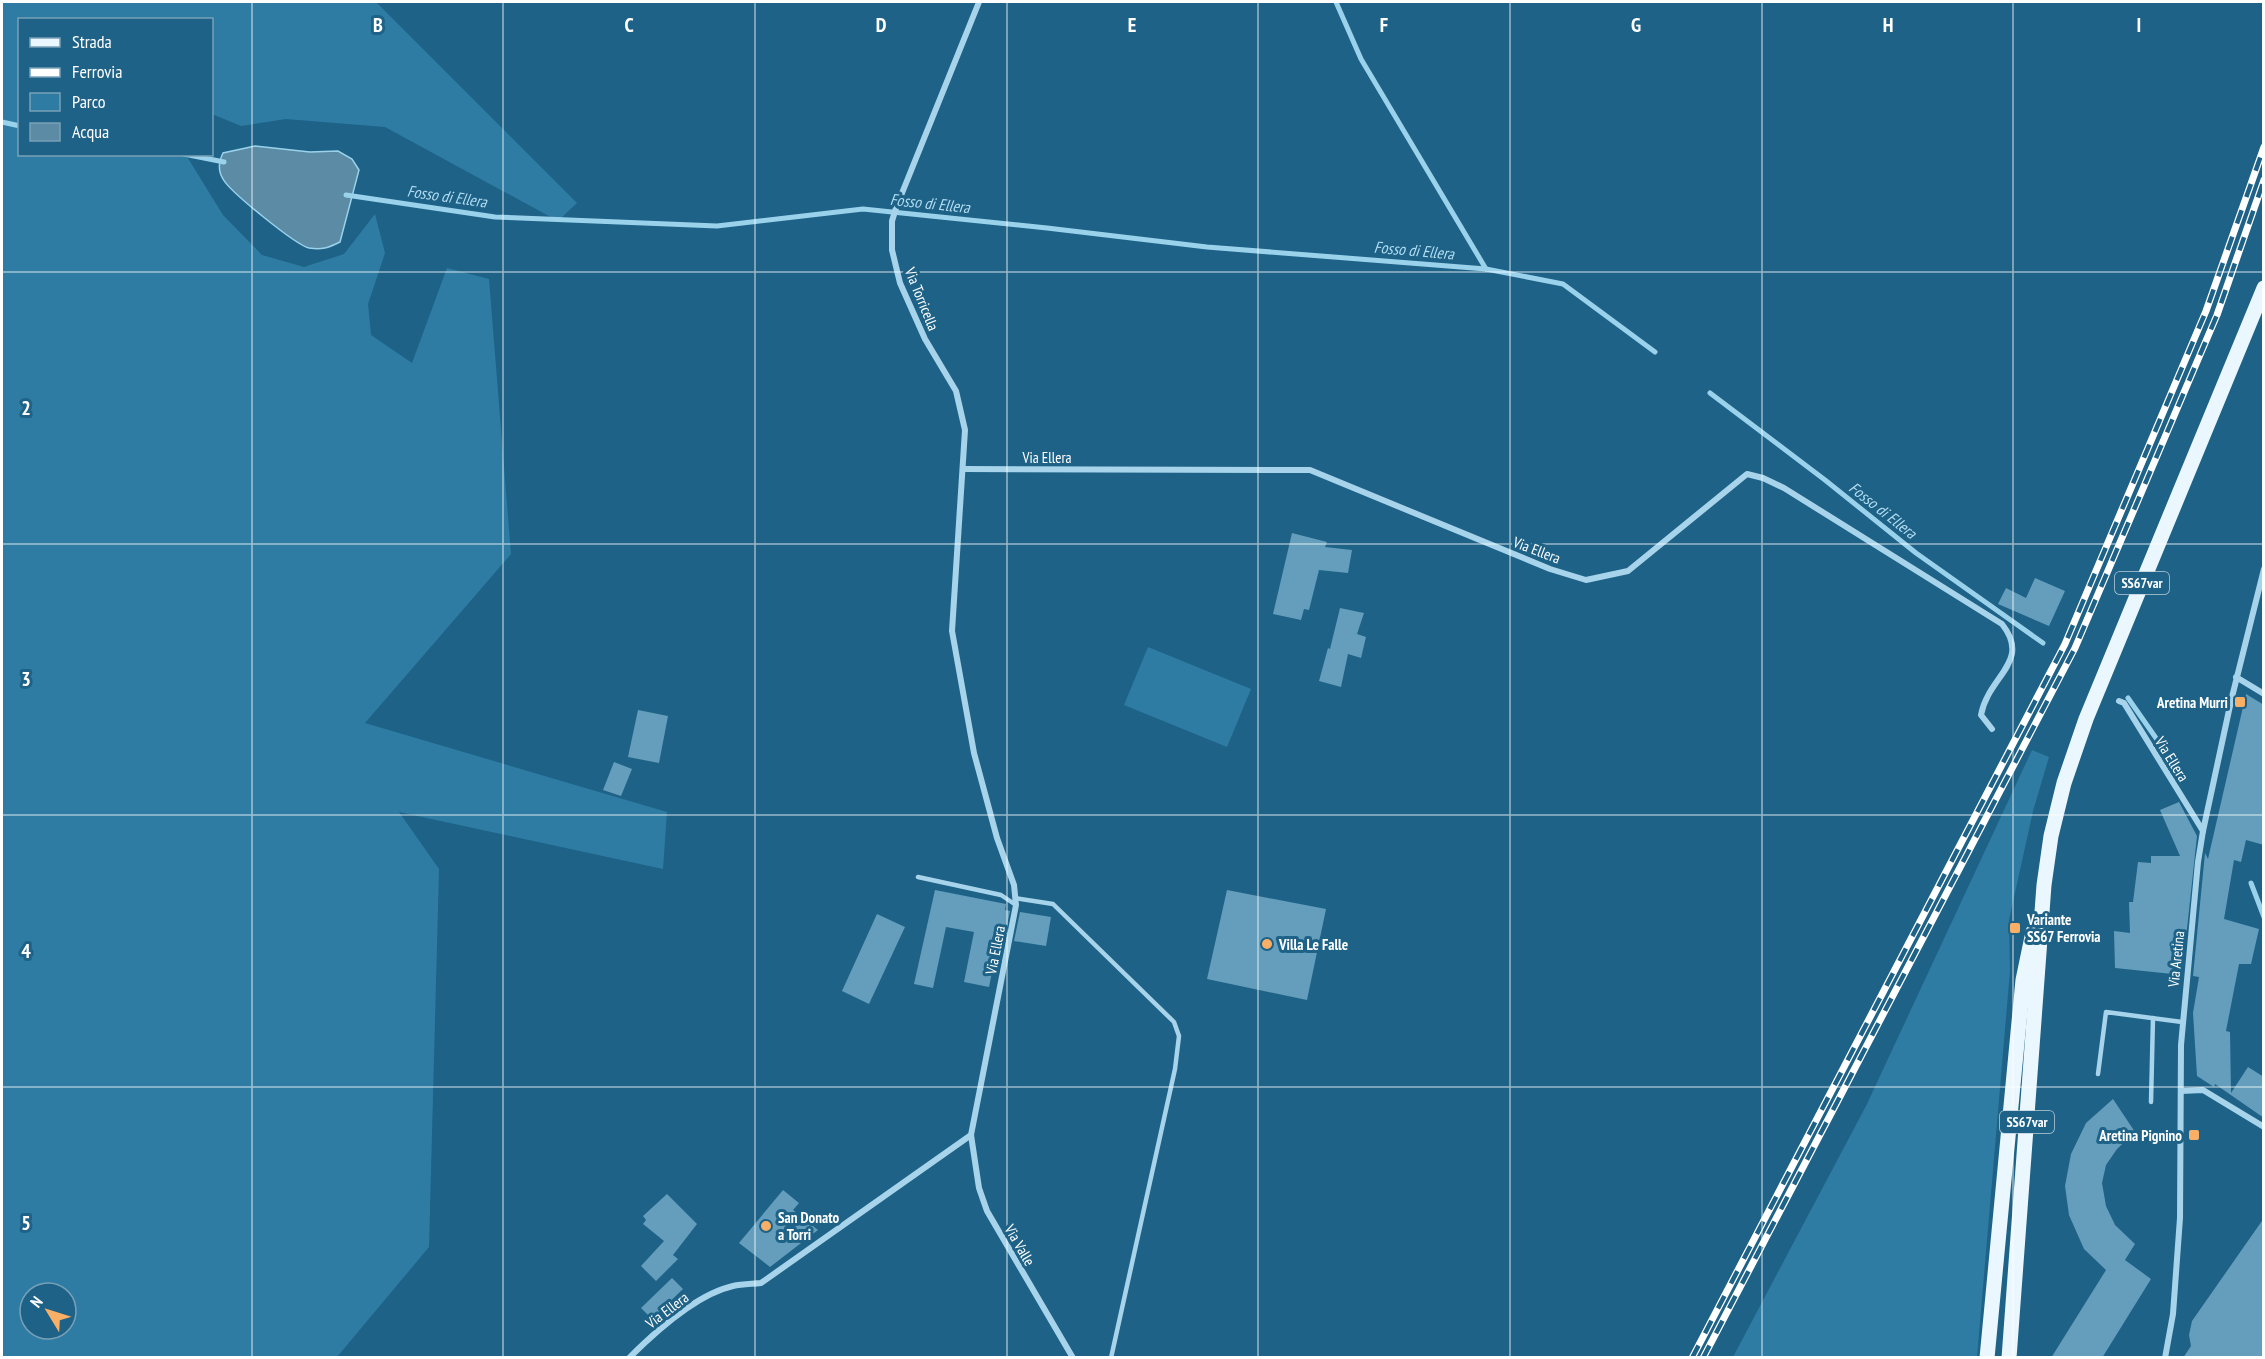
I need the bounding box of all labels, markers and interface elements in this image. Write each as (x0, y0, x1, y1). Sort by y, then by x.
text: B (373, 12, 383, 38)
text: C (624, 12, 634, 38)
text: D (876, 12, 887, 38)
text: E (1128, 12, 1136, 38)
text: F (1380, 12, 1388, 38)
text: G (1631, 12, 1641, 38)
text: H (1883, 12, 1893, 38)
text: I (2137, 12, 2141, 38)
legend (18, 18, 213, 156)
text: Strada (72, 30, 112, 53)
text: Ferrovia (72, 60, 122, 83)
text: Parco (72, 90, 106, 113)
text: Acqua (72, 120, 109, 143)
water label: Fosso di Ellera (406, 181, 490, 212)
water label: Fosso di Ellera (889, 189, 972, 217)
water label: Fosso di Ellera (1373, 237, 1456, 264)
street label: Via Torricella (900, 264, 943, 333)
text: 2 (21, 395, 31, 421)
street label: Via Ellera (1021, 448, 1072, 467)
water label: Fosso di Ellera (1845, 477, 1922, 544)
street label: Via Ellera (1510, 532, 1563, 568)
road number: SS67var (2115, 572, 2169, 594)
text: 3 (21, 666, 31, 692)
place label: Aretina Murri (2156, 693, 2228, 712)
marker: Aretina Murri (2233, 695, 2247, 709)
street label: Via Ellera (2150, 732, 2193, 785)
place label: Variante SS67 Ferrovia (2026, 910, 2101, 946)
marker: Variante SS67 Ferrovia (2008, 921, 2022, 935)
street label: Via Ellera (981, 924, 1009, 977)
street label: Via Aretina (2164, 930, 2188, 989)
place label: Villa Le Falle (1278, 935, 1348, 954)
marker: Villa Le Falle (1260, 937, 1274, 951)
text: 4 (21, 938, 31, 964)
road number: SS67var (2000, 1111, 2054, 1133)
place label: Aretina Pignino (2098, 1126, 2182, 1145)
marker: Aretina Pignino (2187, 1128, 2201, 1142)
place label: San Donato a Torri (778, 1208, 840, 1244)
text: 5 (21, 1210, 31, 1236)
marker: San Donato a Torri (759, 1219, 773, 1233)
street label: Via Valle (1000, 1220, 1039, 1269)
north arrow (18, 1281, 78, 1341)
street label: Via Ellera (641, 1288, 692, 1333)
text: N (26, 1292, 47, 1311)

